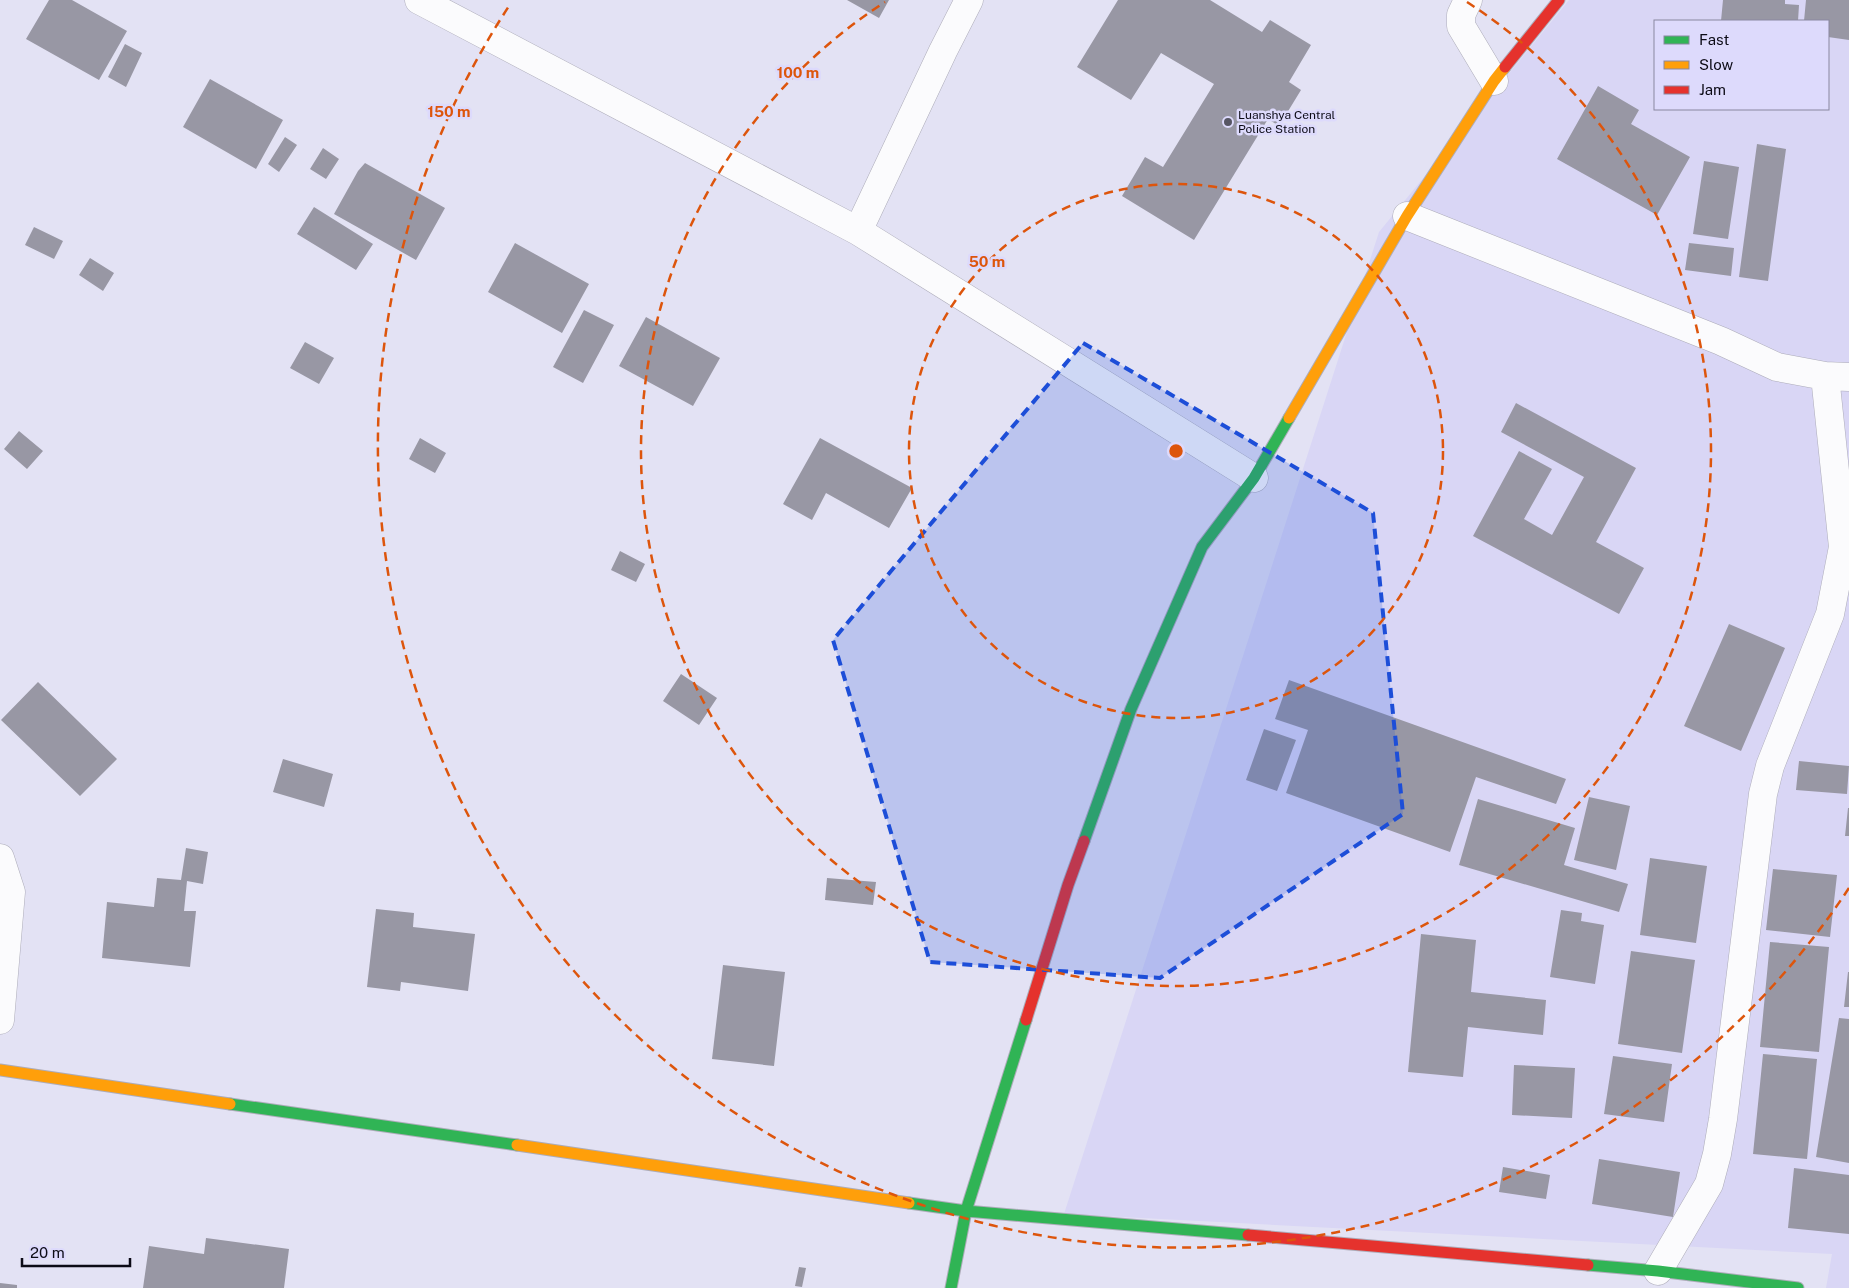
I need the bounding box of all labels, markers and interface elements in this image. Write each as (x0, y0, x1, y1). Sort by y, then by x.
legend (1654, 20, 1829, 110)
text: Fast (1699, 31, 1729, 48)
text: Slow (1699, 56, 1734, 73)
text: 100 m (777, 64, 819, 81)
text: Jam (1699, 81, 1726, 98)
text: 150 m (427, 103, 471, 120)
place label: Luanshya Central Police Station (1238, 108, 1336, 136)
marker: Luanshya Central Police Station (1222, 116, 1234, 128)
text: 50 m (969, 253, 1005, 270)
centre of rings (1167, 442, 1185, 460)
scale bar (22, 1236, 130, 1268)
text: 20 m (30, 1244, 65, 1261)

